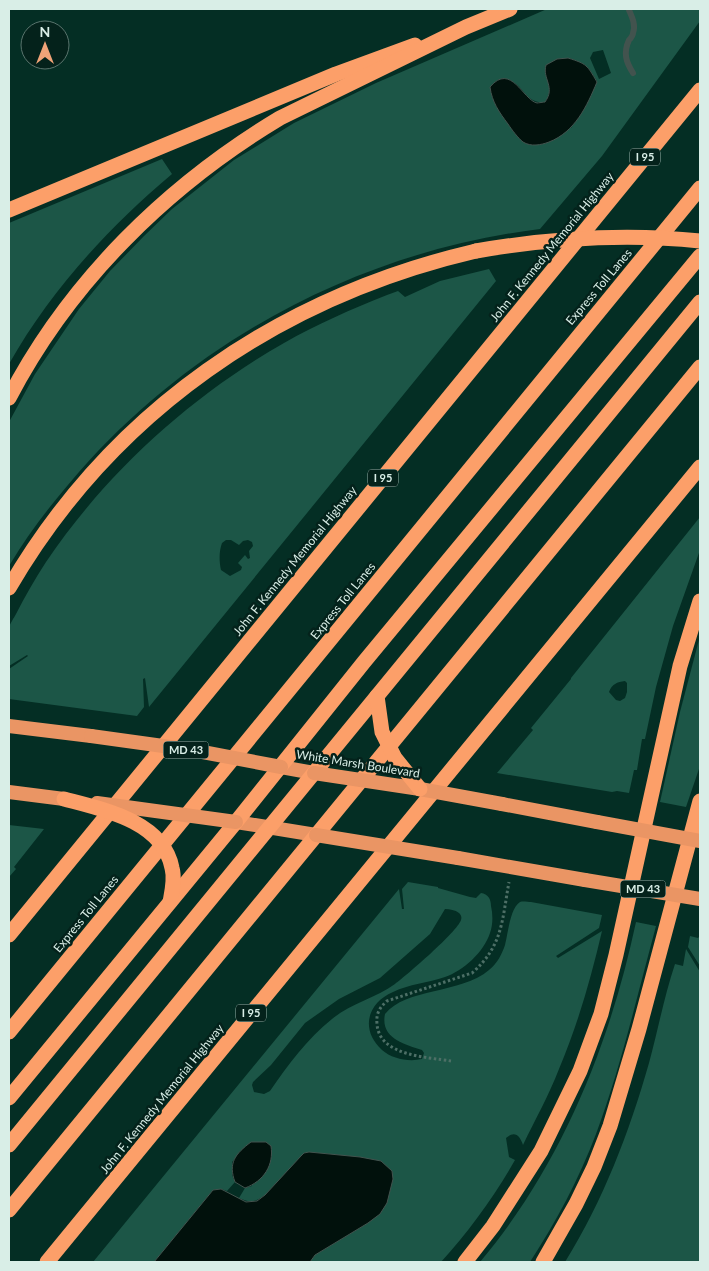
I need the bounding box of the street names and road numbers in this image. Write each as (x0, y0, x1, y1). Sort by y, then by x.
road number: I 95 (630, 148, 660, 166)
street label: John F. Kennedy Memorial Highway (487, 168, 617, 325)
street label: Express Toll Lanes (562, 246, 635, 328)
road number: I 95 (368, 469, 398, 486)
street label: John F. Kennedy Memorial Highway (230, 482, 360, 639)
street label: Express Toll Lanes (307, 559, 378, 642)
road number: MD 43 (164, 742, 208, 758)
street label: White Marsh Boulevard (295, 746, 421, 781)
street label: Express Toll Lanes (50, 872, 121, 955)
road number: MD 43 (620, 881, 666, 898)
road number: I 95 (236, 1004, 266, 1021)
street label: John F. Kennedy Memorial Highway (97, 1020, 227, 1177)

